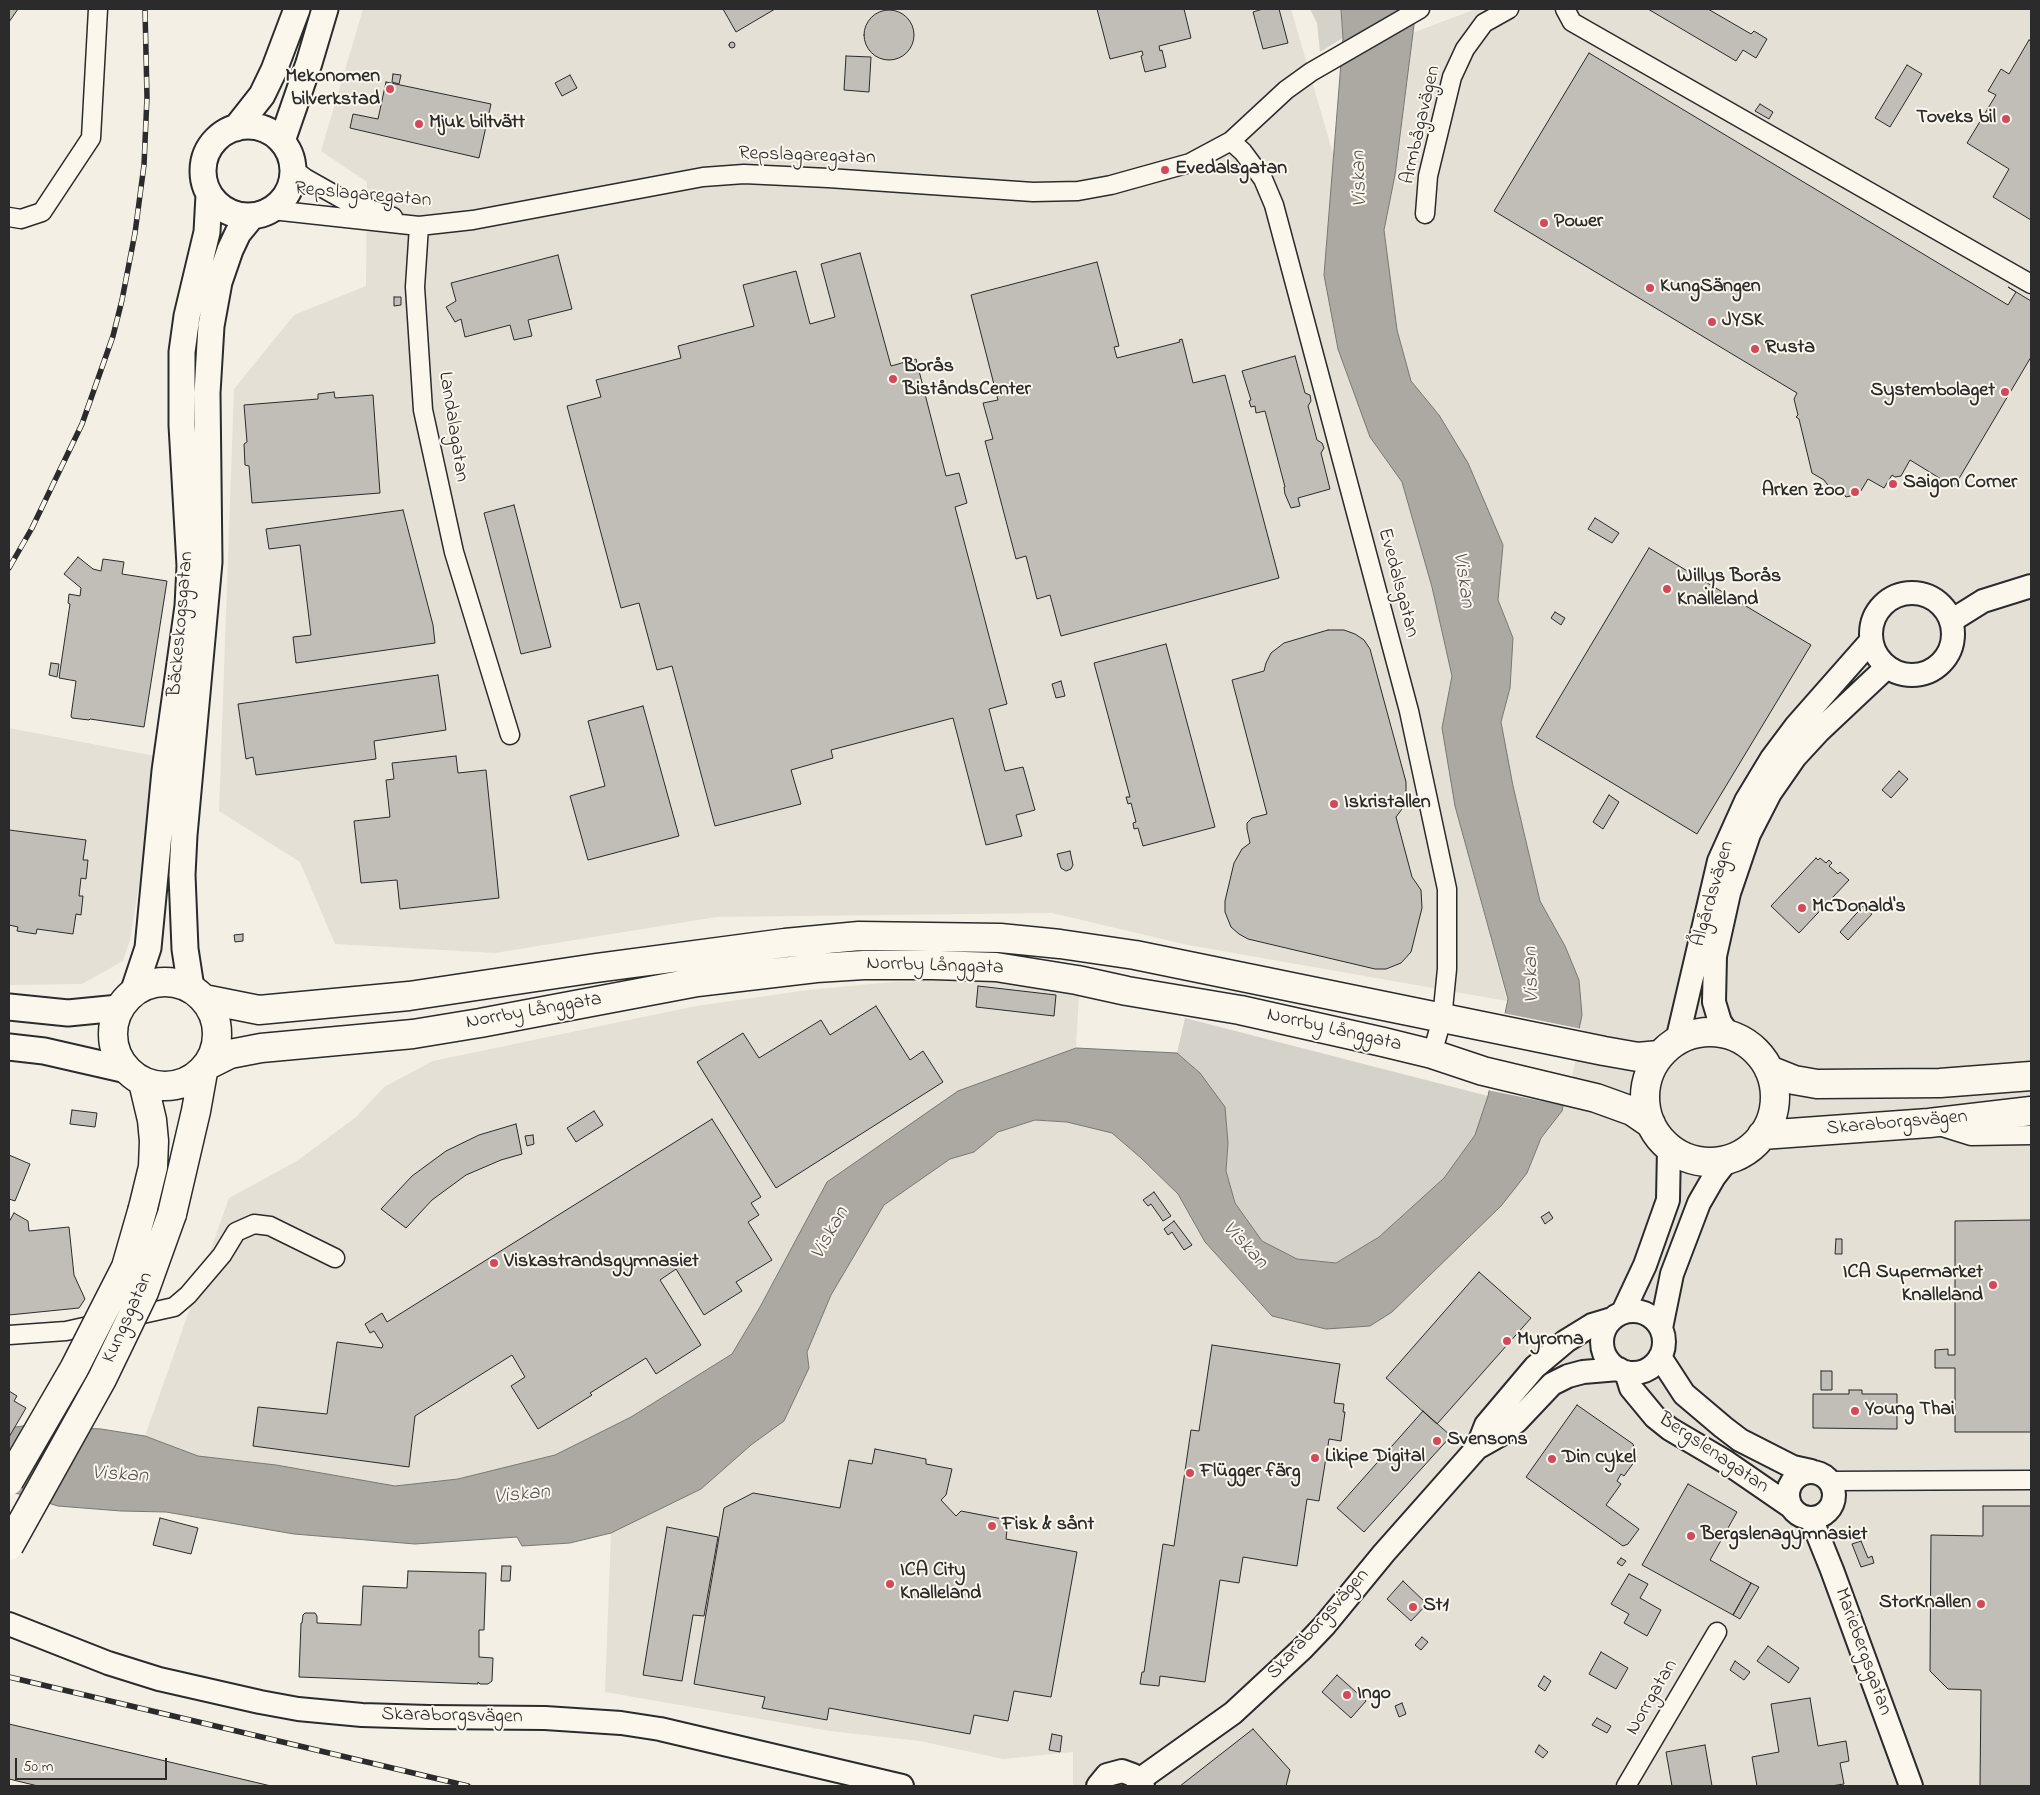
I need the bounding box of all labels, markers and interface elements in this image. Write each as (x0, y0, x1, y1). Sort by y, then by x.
street label: Armbågavägen (1397, 63, 1447, 187)
place label: Mekonomen bilverkstad (285, 66, 380, 113)
marker: Mekonomen bilverkstad (384, 83, 396, 95)
place label: Toveks bil (1916, 107, 1996, 131)
place label: Mjuk biltvätt (429, 112, 525, 136)
marker: Toveks bil (2000, 113, 2012, 125)
marker: Mjuk biltvätt (413, 118, 425, 130)
street label: Repslagaregatan (738, 143, 876, 171)
water label: Viskan (1347, 150, 1375, 208)
place label: Evedalsgatan (1175, 158, 1287, 182)
marker: Evedalsgatan (1159, 164, 1171, 176)
street label: Repslagaregatan (294, 178, 432, 214)
place label: Power (1554, 211, 1603, 235)
marker: Power (1538, 217, 1550, 229)
place label: KungSängen (1660, 276, 1761, 300)
marker: KungSängen (1644, 282, 1656, 294)
place label: JYSK (1722, 310, 1763, 334)
marker: JYSK (1706, 316, 1718, 328)
place label: Rusta (1765, 337, 1815, 361)
marker: Rusta (1749, 343, 1761, 355)
place label: Borås BiståndsCenter (903, 356, 1031, 403)
street label: Landalagatan (431, 370, 473, 484)
marker: Borås BiståndsCenter (887, 373, 899, 385)
place label: Systembolaget (1870, 380, 1995, 404)
marker: Systembolaget (1999, 386, 2011, 398)
place label: Saigon Corner (1903, 472, 2017, 496)
marker: Saigon Corner (1887, 478, 1899, 490)
place label: Arken Zoo (1762, 480, 1845, 504)
marker: Arken Zoo (1849, 486, 1861, 498)
street label: Evedalsgatan (1371, 526, 1423, 640)
street label: Bäckeskogsgatan (164, 550, 200, 698)
water label: Viskan (1445, 550, 1479, 610)
place label: Willys Borås Knalleland (1677, 566, 1781, 613)
marker: Willys Borås Knalleland (1661, 583, 1673, 595)
place label: Iskristallen (1344, 792, 1431, 816)
marker: Iskristallen (1328, 798, 1340, 810)
street label: Ålgårdsvägen (1687, 838, 1741, 950)
place label: McDonald's (1812, 896, 1906, 920)
marker: McDonald's (1796, 902, 1808, 914)
water label: Viskan (1519, 946, 1547, 1004)
street label: Norrby Långgata (866, 953, 1004, 981)
street label: Norrby Långgata (464, 988, 604, 1036)
street label: Norrby Långgata (1264, 1004, 1404, 1058)
street label: Skaraborgsvägen (1826, 1106, 1968, 1142)
water label: Viskan (806, 1203, 856, 1265)
water label: Viskan (1216, 1217, 1272, 1275)
place label: Viskastrandsgymnasiet (504, 1251, 699, 1275)
marker: Viskastrandsgymnasiet (488, 1257, 500, 1269)
place label: ICA Supermarket Knalleland (1843, 1262, 1983, 1309)
street label: Kungsgatan (98, 1269, 160, 1367)
marker: ICA Supermarket Knalleland (1987, 1279, 1999, 1291)
place label: Myrorna (1517, 1329, 1584, 1353)
marker: Myrorna (1501, 1335, 1513, 1347)
place label: Young Thai (1865, 1399, 1955, 1423)
marker: Young Thai (1849, 1405, 1861, 1417)
street label: Bergslenagatan (1653, 1408, 1773, 1500)
place label: Svensons (1447, 1429, 1528, 1453)
marker: Svensons (1431, 1435, 1443, 1447)
place label: Likipe Digital (1325, 1446, 1425, 1470)
place label: Din cykel (1562, 1447, 1636, 1471)
marker: Likipe Digital (1309, 1452, 1321, 1464)
marker: Din cykel (1546, 1453, 1558, 1465)
place label: Flügger färg (1200, 1461, 1300, 1485)
water label: Viskan (91, 1462, 149, 1490)
marker: Flügger färg (1184, 1467, 1196, 1479)
water label: Viskan (493, 1481, 551, 1511)
place label: Fisk & sånt (1002, 1514, 1094, 1538)
marker: Fisk & sånt (986, 1520, 998, 1532)
place label: Bergslenagymnasiet (1701, 1524, 1868, 1548)
marker: Bergslenagymnasiet (1685, 1530, 1697, 1542)
place label: ICA City Knalleland (900, 1560, 981, 1607)
street label: Skaraborgsvägen (1263, 1564, 1375, 1686)
marker: ICA City Knalleland (884, 1578, 896, 1590)
street label: Mariebergsgatan (1828, 1585, 1896, 1719)
place label: StorKnallen (1879, 1592, 1971, 1616)
place label: St1 (1423, 1595, 1449, 1619)
marker: StorKnallen (1975, 1598, 1987, 1610)
marker: St1 (1407, 1601, 1419, 1613)
street label: Norrgatan (1622, 1656, 1684, 1740)
place label: Ingo (1357, 1683, 1391, 1707)
marker: Ingo (1341, 1689, 1353, 1701)
street label: Skaraborgsvägen (381, 1704, 523, 1730)
scale bar (18, 1748, 170, 1780)
text: 50 m (23, 1756, 53, 1778)

